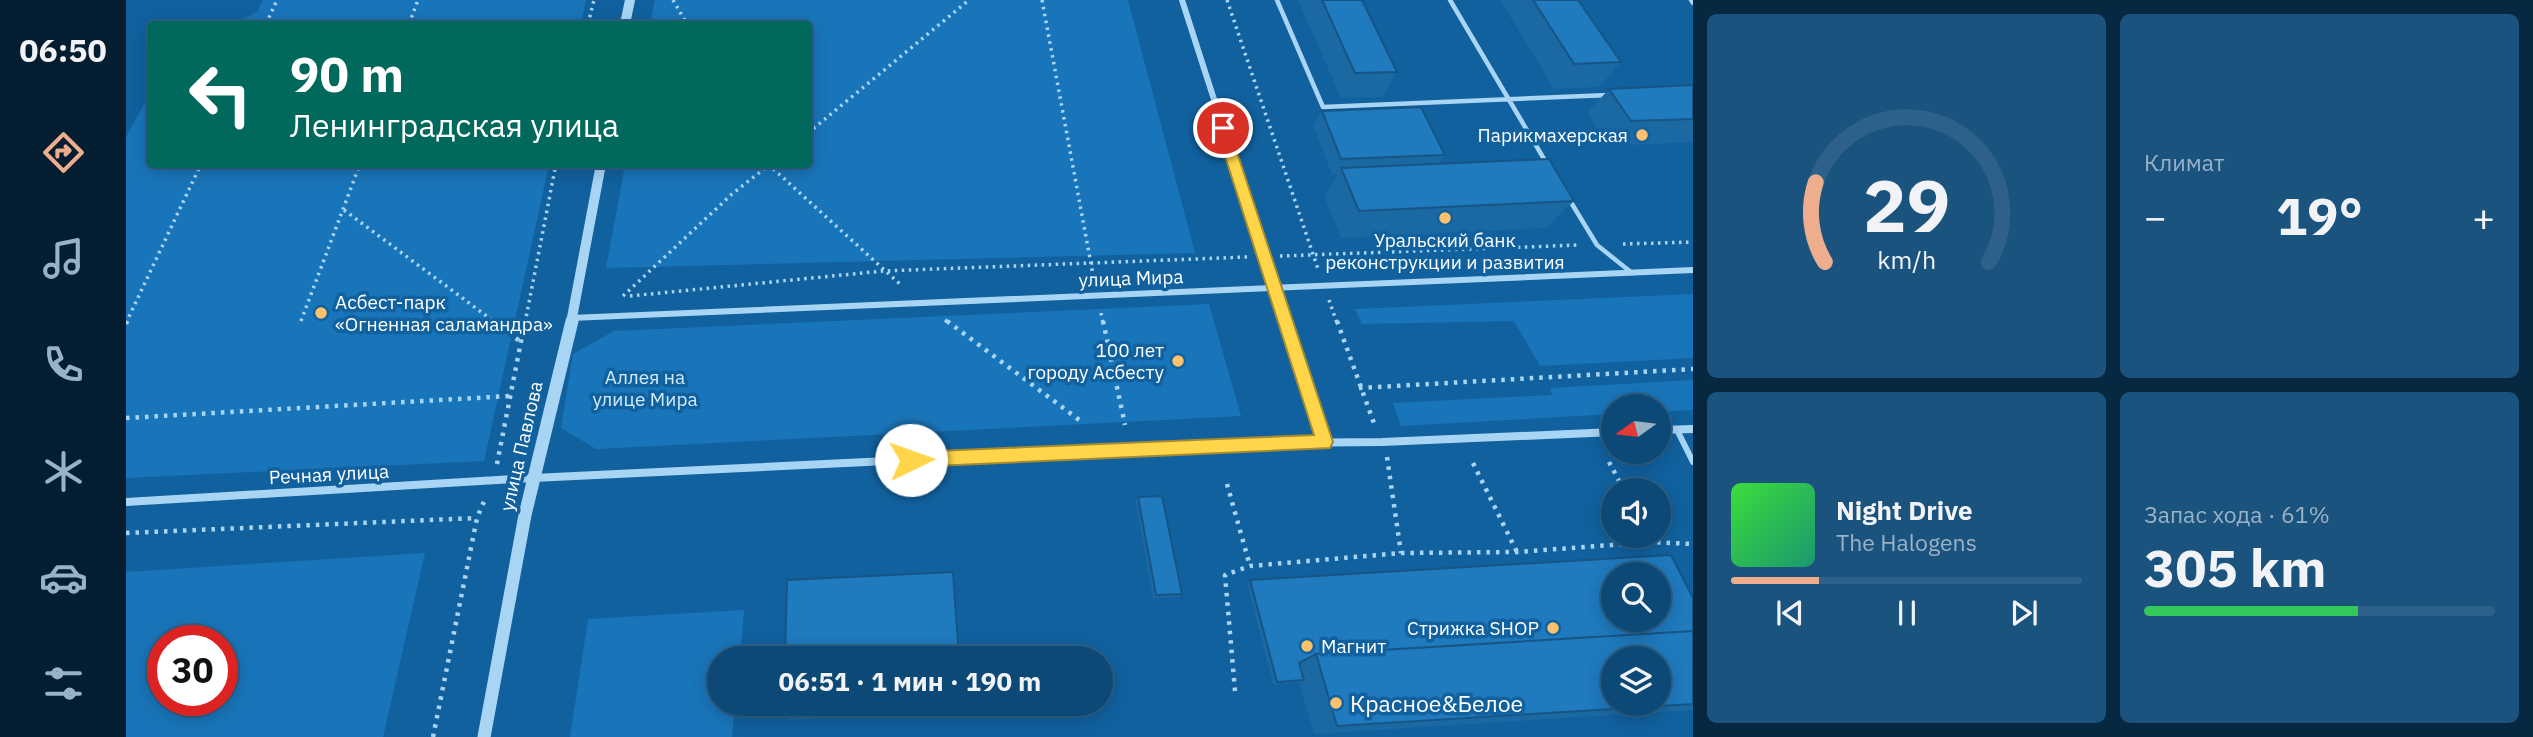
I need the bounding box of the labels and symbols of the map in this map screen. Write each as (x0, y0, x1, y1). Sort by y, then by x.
pin (1193, 98, 1253, 158)
place label: Парикмахерская (1478, 123, 1628, 147)
marker: Парикмахерская (1634, 127, 1650, 143)
marker: Уральский банк реконструкции и развития (1437, 210, 1453, 226)
place label: Уральский банк реконструкции и развития (1325, 228, 1565, 274)
street label: улица Мира (1078, 264, 1184, 292)
place label: Асбест-парк «Огненная саламандра» (335, 290, 553, 336)
marker: Асбест-парк «Огненная саламандра» (313, 305, 329, 321)
place label: 100 лет городу Асбесту (1027, 338, 1165, 384)
marker: 100 лет городу Асбесту (1170, 353, 1186, 369)
park label: Аллея на улице Мира (592, 365, 698, 411)
street label: улица Павлова (494, 379, 548, 513)
north arrow (1601, 394, 1671, 464)
position arrow (874, 423, 948, 497)
street label: Речная улица (268, 459, 390, 489)
place label: Стрижка SHOP (1407, 616, 1539, 640)
marker: Стрижка SHOP (1545, 620, 1561, 636)
speed limit sign: 30 (147, 625, 238, 716)
place label: Магнит (1321, 634, 1386, 658)
marker: Магнит (1299, 638, 1315, 654)
place label: Красное&Белое (1350, 688, 1523, 718)
marker: Красное&Белое (1328, 695, 1344, 711)

